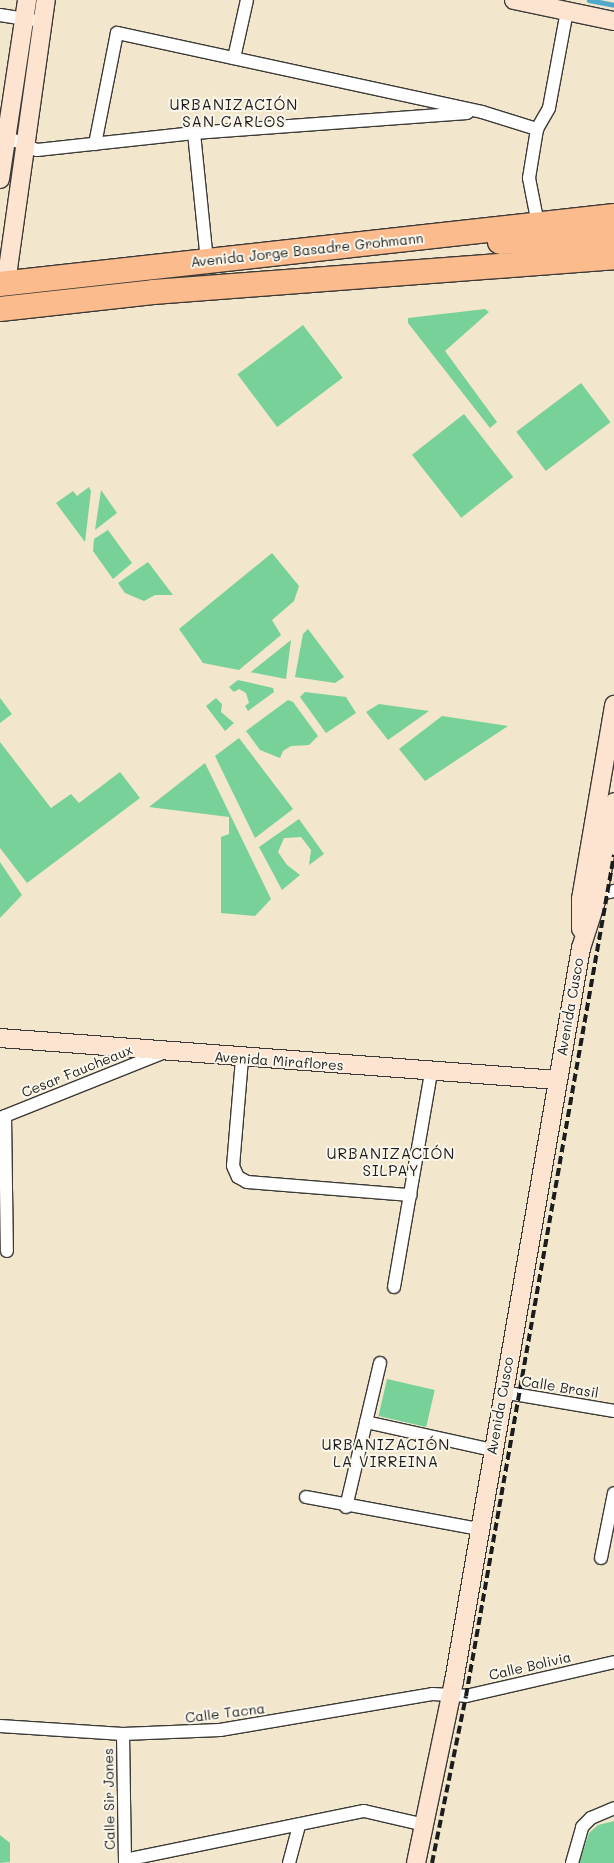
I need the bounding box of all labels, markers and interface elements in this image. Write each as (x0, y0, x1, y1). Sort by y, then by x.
district label: URBANIZACIÓN SAN CARLOS (168, 95, 300, 130)
street label: Avenida Jorge Basadre Grohmann (190, 229, 424, 271)
street label: Avenida Cusco (553, 957, 587, 1057)
street label: Cesar Faucheaux (19, 1041, 135, 1101)
street label: Avenida Miraflores (214, 1048, 344, 1074)
district label: URBANIZACIÓN SILPAY (325, 1144, 457, 1179)
street label: Avenida Cusco (483, 1356, 517, 1456)
street label: Calle Brasil (520, 1373, 600, 1401)
district label: URBANIZACIÓN LA VIRREINA (320, 1435, 452, 1470)
street label: Calle Bolivia (487, 1648, 573, 1684)
street label: Calle Tacna (184, 1700, 266, 1726)
street label: Calle Sir Jones (100, 1748, 118, 1850)

